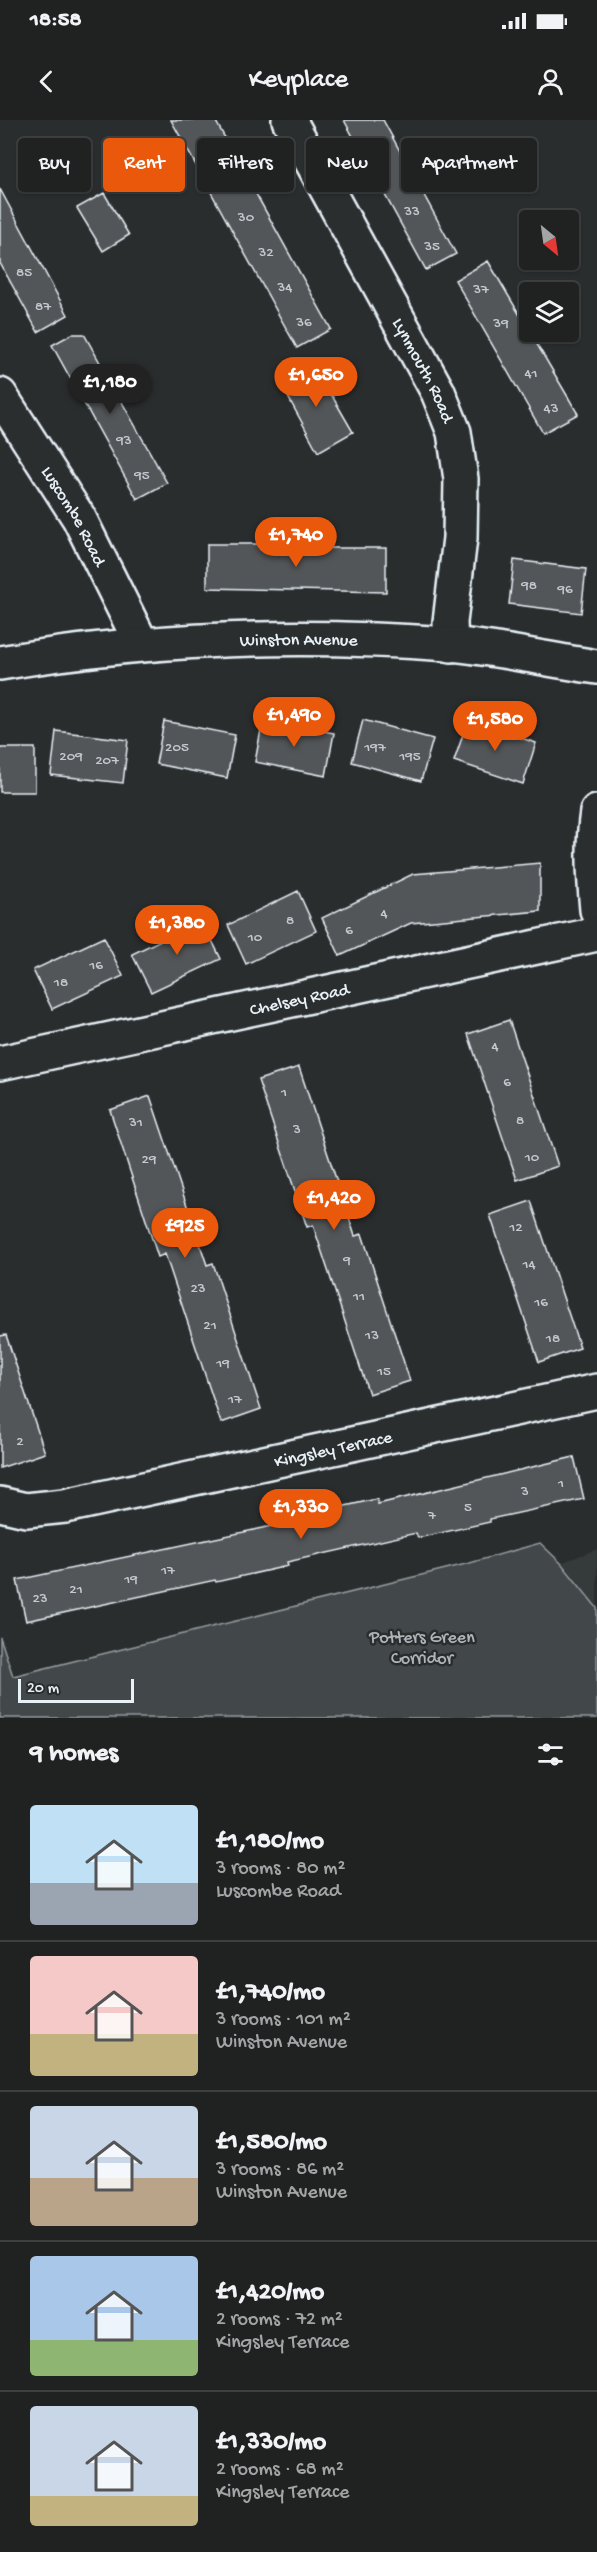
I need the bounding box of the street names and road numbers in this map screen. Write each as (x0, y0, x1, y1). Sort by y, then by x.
street label: Lynmouth Road (386, 315, 458, 427)
street label: Luscombe Road (35, 463, 110, 572)
street label: Winston Avenue (239, 630, 359, 652)
street label: Chelsey Road (248, 980, 353, 1022)
street label: Kingsley Terrace (273, 1427, 395, 1473)

